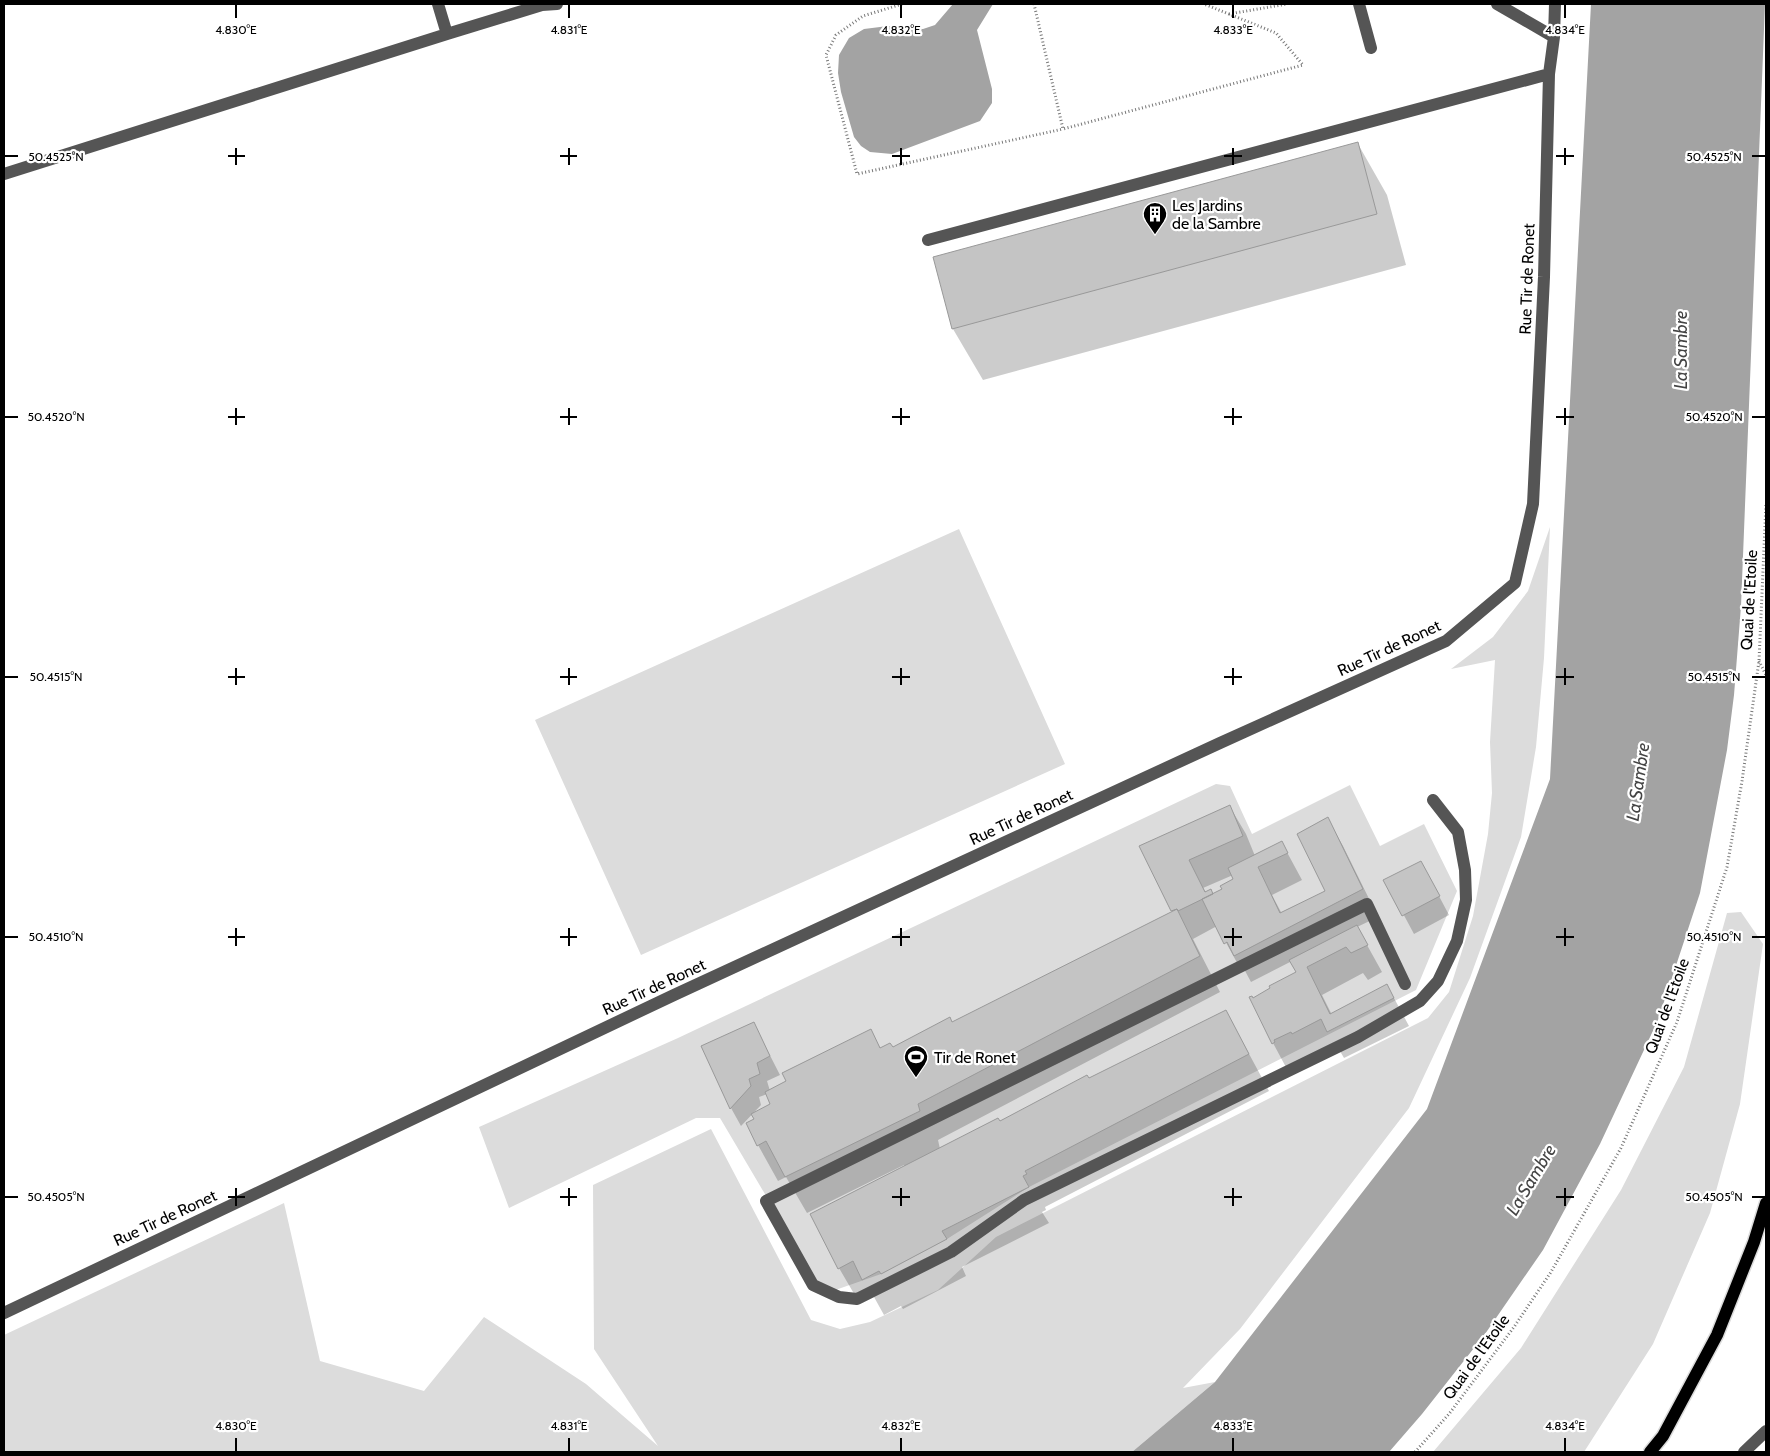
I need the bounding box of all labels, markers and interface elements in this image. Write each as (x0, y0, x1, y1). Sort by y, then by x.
text: 4.830°E (215, 22, 257, 37)
text: 4.831°E (550, 22, 588, 37)
text: 4.832°E (881, 22, 921, 37)
text: 4.833°E (1213, 22, 1253, 37)
text: 4.834°E (1545, 22, 1585, 37)
text: 50.4525°N (28, 149, 84, 164)
text: 50.4525°N (1686, 149, 1742, 164)
place label: Les Jardins de la Sambre (1172, 196, 1261, 233)
building icon: Les Jardins de la Sambre (1142, 201, 1168, 235)
street label: Rue Tir de Ronet (1516, 222, 1538, 335)
water label: La Sambre (1670, 311, 1692, 389)
text: 50.4520°N (27, 409, 85, 424)
text: 50.4520°N (1685, 409, 1743, 424)
street label: Quai de l'Etoile (1737, 549, 1761, 651)
street label: Rue Tir de Ronet (1334, 616, 1444, 680)
text: 50.4515°N (30, 669, 82, 684)
text: 50.4515°N (1688, 669, 1740, 684)
water label: La Sambre (1622, 742, 1654, 822)
street label: Rue Tir de Ronet (966, 785, 1076, 849)
text: 50.4510°N (29, 929, 83, 944)
text: 50.4510°N (1687, 929, 1741, 944)
street label: Rue Tir de Ronet (599, 955, 709, 1019)
street label: Quai de l'Etoile (1641, 956, 1693, 1056)
sports icon: Tir de Ronet (903, 1044, 929, 1078)
place label: Tir de Ronet (934, 1048, 1016, 1067)
water label: La Sambre (1501, 1141, 1561, 1219)
street label: Rue Tir de Ronet (110, 1186, 220, 1250)
text: 50.4505°N (27, 1189, 85, 1204)
text: 50.4505°N (1685, 1189, 1743, 1204)
street label: Quai de l'Etoile (1439, 1311, 1513, 1403)
text: 4.830°E (215, 1418, 257, 1433)
text: 4.831°E (550, 1418, 588, 1433)
text: 4.832°E (881, 1418, 921, 1433)
text: 4.833°E (1213, 1418, 1253, 1433)
text: 4.834°E (1545, 1418, 1585, 1433)

